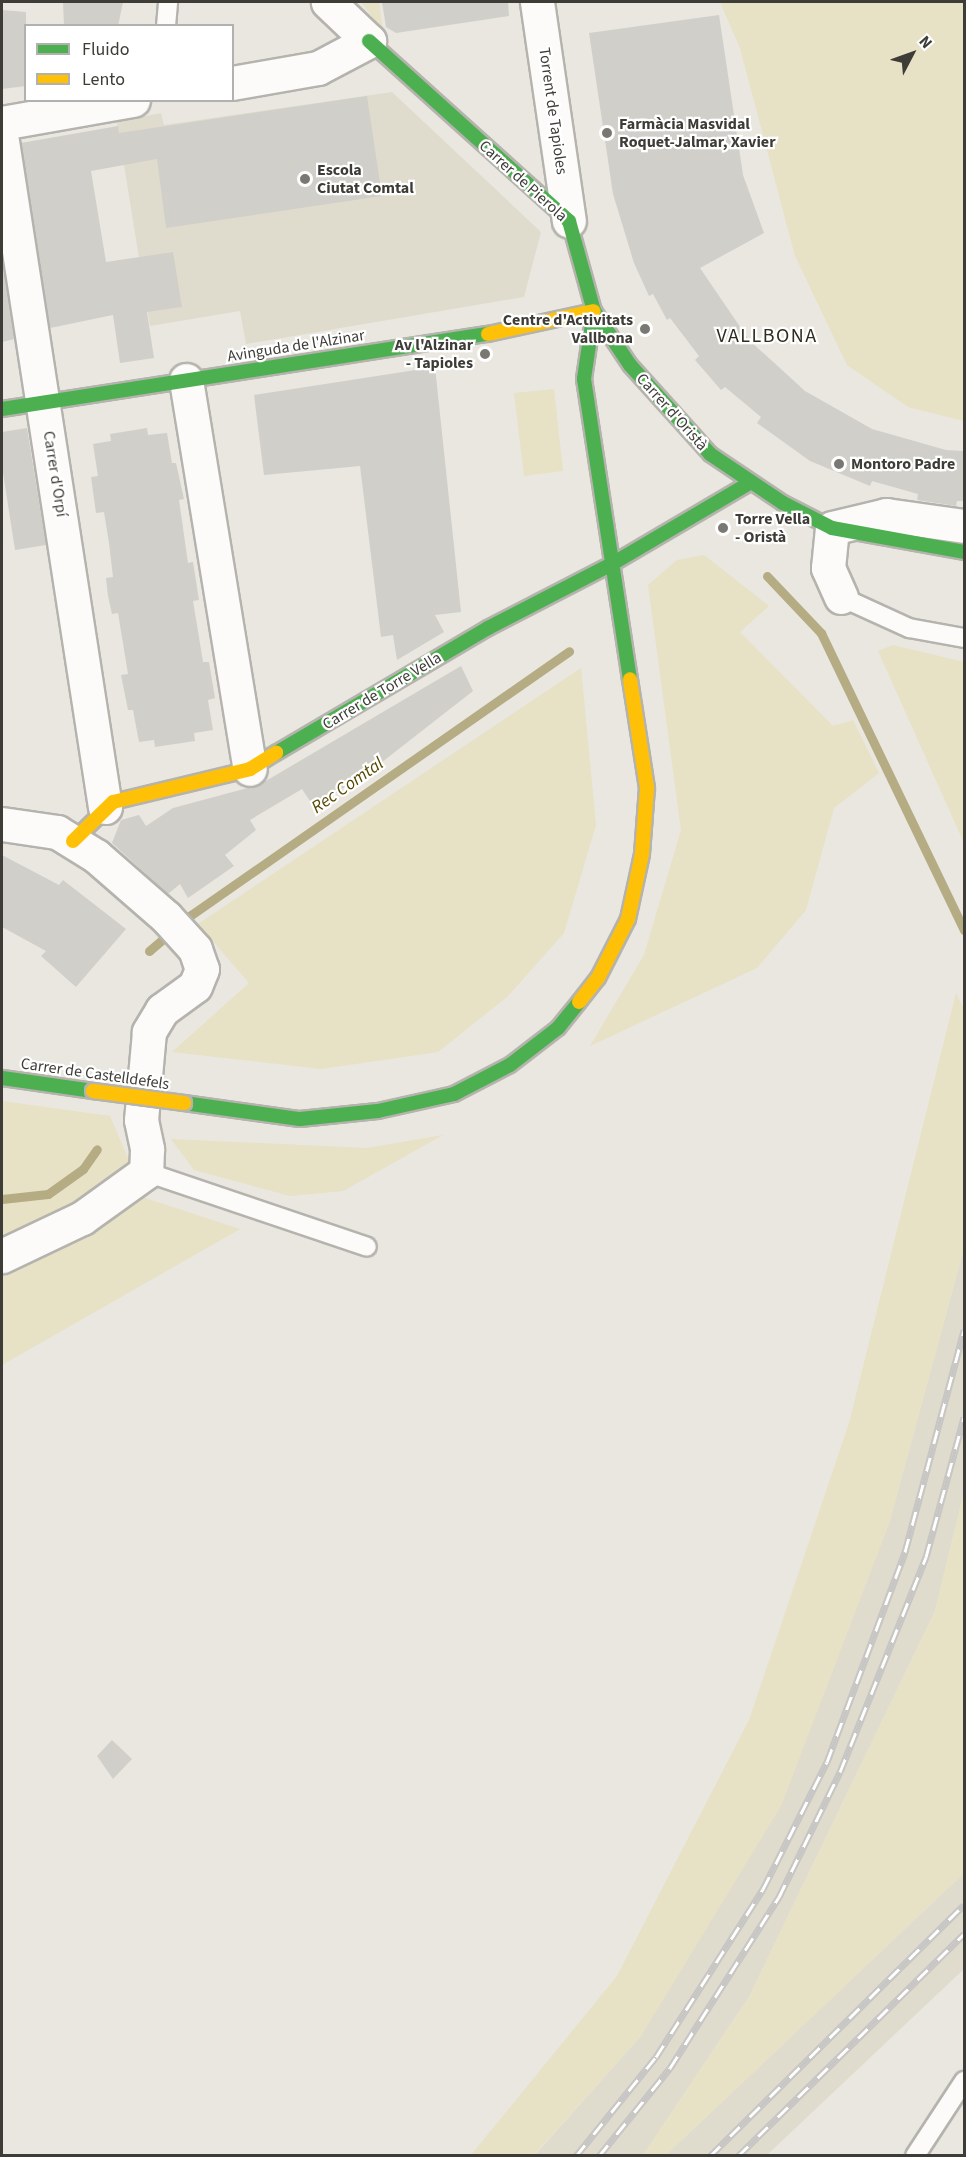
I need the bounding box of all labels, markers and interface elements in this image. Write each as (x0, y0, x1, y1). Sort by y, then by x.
legend (24, 24, 234, 102)
north arrow (882, 24, 942, 84)
text: N (914, 31, 937, 53)
text: Fluido (82, 37, 129, 62)
street label: Torrent de Tapioles (535, 46, 571, 176)
text: Lento (82, 67, 125, 92)
place label: Farmàcia Masvidal Roquet-Jalmar, Xavier (619, 114, 775, 152)
marker: Farmàcia Masvidal Roquet-Jalmar, Xavier (600, 126, 614, 140)
street label: Carrer de Pierola (475, 136, 571, 226)
place label: Escola Ciutat Comtal (317, 160, 414, 198)
marker: Escola Ciutat Comtal (298, 172, 312, 186)
place label: Centre d'Activitats Vallbona (503, 310, 633, 348)
marker: Centre d'Activitats Vallbona (638, 322, 652, 336)
district label: VALLBONA (716, 324, 818, 348)
street label: Avinguda de l'Alzinar (226, 326, 366, 366)
place label: Av l'Alzinar - Tapioles (395, 335, 473, 373)
marker: Av l'Alzinar - Tapioles (478, 347, 492, 361)
street label: Carrer d'Oristà (632, 369, 712, 455)
street label: Carrer d'Orpí (39, 430, 71, 518)
place label: Montoro Padre (851, 454, 955, 474)
marker: Montoro Padre (832, 457, 846, 471)
place label: Torre Vella - Oristà (735, 509, 810, 547)
marker: Torre Vella - Oristà (716, 521, 730, 535)
street label: Carrer de Torre Vella (319, 648, 445, 734)
water label: Rec Comtal (308, 753, 388, 819)
street label: Carrer de Castelldefels (20, 1054, 170, 1094)

